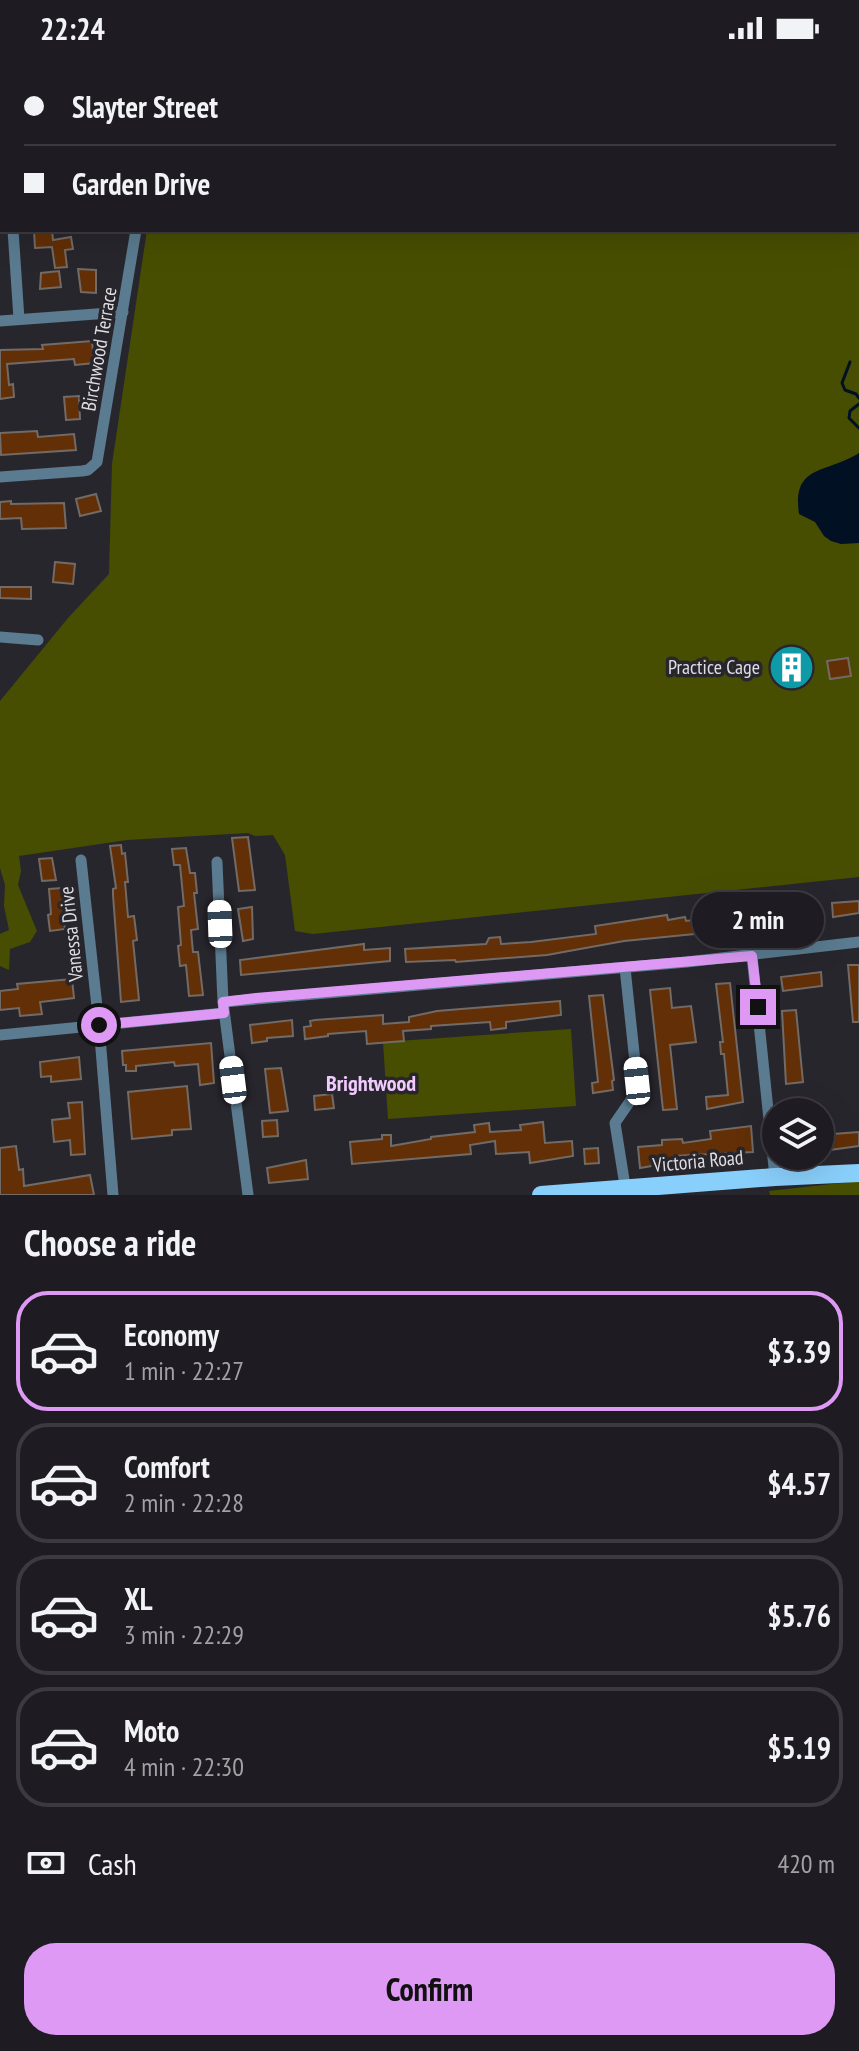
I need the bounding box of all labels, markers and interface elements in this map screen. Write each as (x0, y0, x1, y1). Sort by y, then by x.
text: 22:24 (40, 9, 105, 48)
text: Slayter Street (72, 87, 218, 126)
text: Garden Drive (72, 164, 210, 203)
street label: Birchwood Terrace (75, 285, 123, 413)
building icon: Practice Cage (767, 643, 815, 691)
place label: Practice Cage (668, 654, 760, 680)
street label: Vanessa Drive (53, 885, 89, 984)
callout: 2 min (692, 891, 824, 947)
car (207, 900, 233, 948)
text: 2 min (732, 903, 784, 936)
route end (740, 989, 776, 1025)
route start (81, 1007, 117, 1043)
car (218, 1055, 248, 1105)
car (623, 1056, 651, 1106)
district label: Brightwood (326, 1069, 416, 1097)
map controls (762, 1098, 834, 1170)
button: layers (762, 1098, 834, 1170)
street label: Victoria Road (651, 1144, 744, 1178)
text: Choose a ride (24, 1219, 196, 1266)
icon: car (28, 1315, 100, 1387)
text: Economy (124, 1315, 219, 1354)
text: $3.39 (767, 1332, 831, 1371)
text: 1 min · 22:27 (124, 1354, 244, 1387)
icon: car (28, 1447, 100, 1519)
text: Comfort (124, 1447, 210, 1486)
text: $4.57 (767, 1464, 831, 1503)
text: 2 min · 22:28 (124, 1486, 244, 1519)
icon: car (28, 1579, 100, 1651)
text: XL (124, 1579, 153, 1618)
text: $5.76 (767, 1596, 831, 1635)
text: 3 min · 22:29 (124, 1618, 244, 1651)
icon: car (28, 1711, 100, 1783)
text: Moto (124, 1711, 179, 1750)
text: $5.19 (767, 1728, 831, 1767)
text: 4 min · 22:30 (124, 1750, 244, 1783)
icon: cash (24, 1841, 68, 1885)
text: Cash (88, 1844, 137, 1883)
text: 420 m (777, 1847, 835, 1880)
button: Confirm (24, 1943, 835, 2035)

